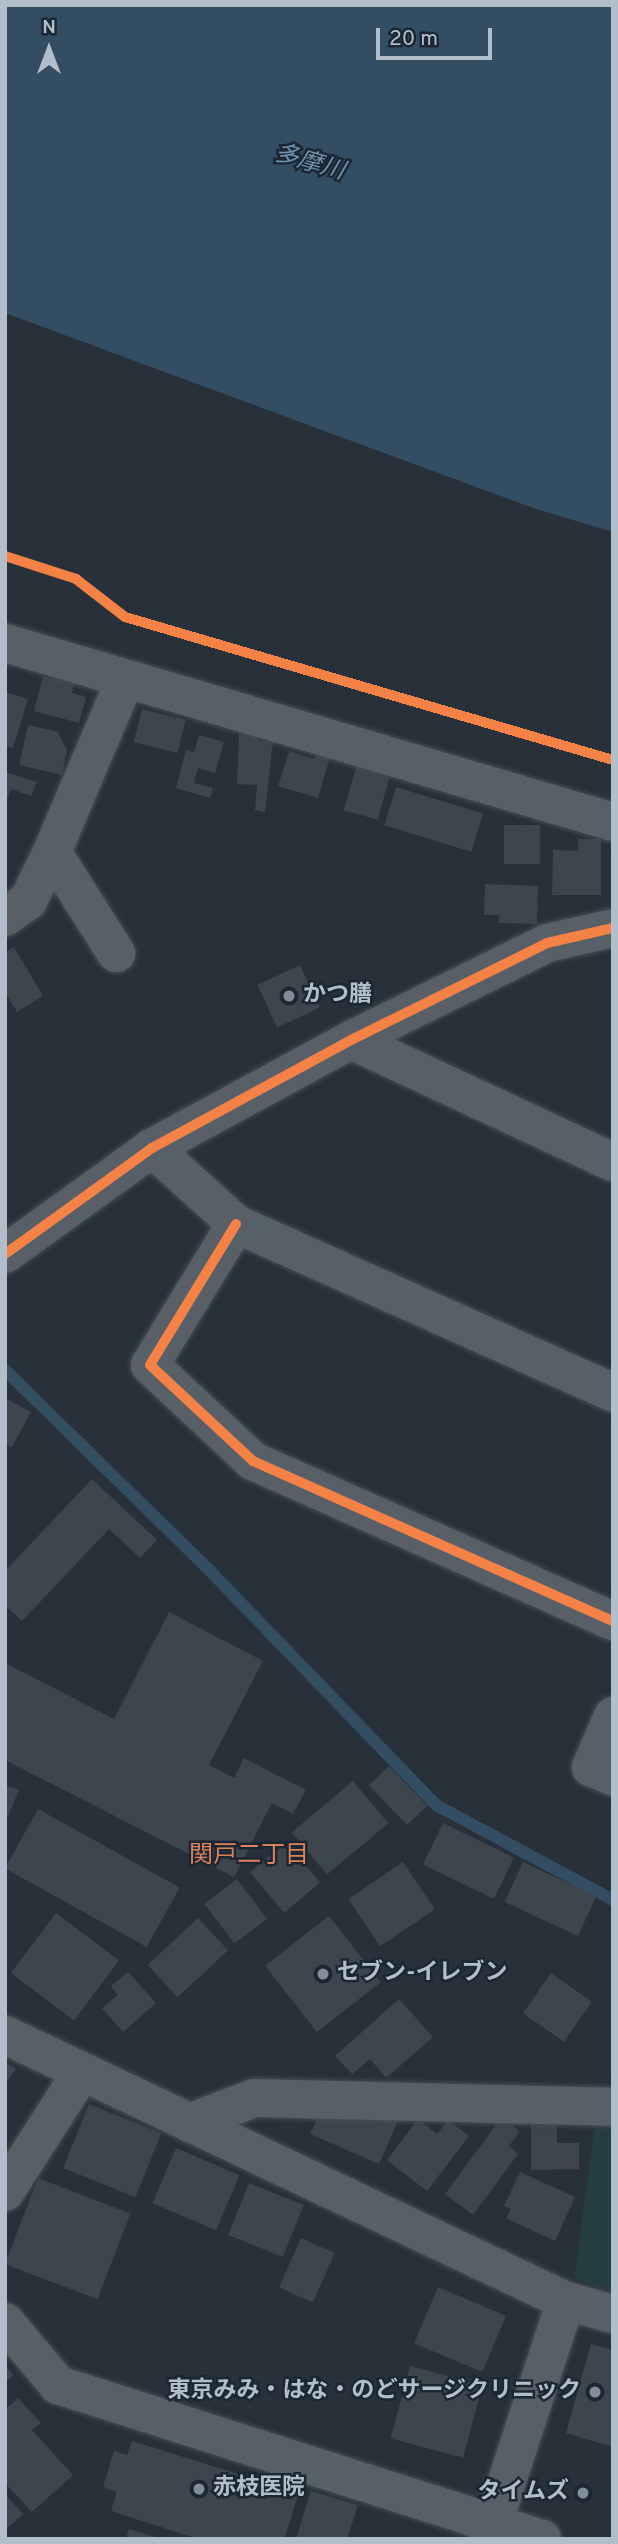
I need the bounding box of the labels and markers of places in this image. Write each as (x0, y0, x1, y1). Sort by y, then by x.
place label: かつ膳 (303, 982, 372, 1010)
marker: かつ膳 (281, 988, 297, 1004)
place label: セブン-イレブン (337, 1960, 508, 1988)
marker: セブン-イレブン (315, 1966, 331, 1982)
place label: 東京みみ・はな・のどサージクリニック (167, 2378, 581, 2406)
marker: 東京みみ・はな・のどサージクリニック (587, 2384, 603, 2400)
place label: 赤枝医院 (213, 2475, 305, 2503)
place label: タイムズ (477, 2479, 569, 2507)
marker: 赤枝医院 (191, 2481, 207, 2497)
marker: タイムズ (575, 2485, 591, 2501)

